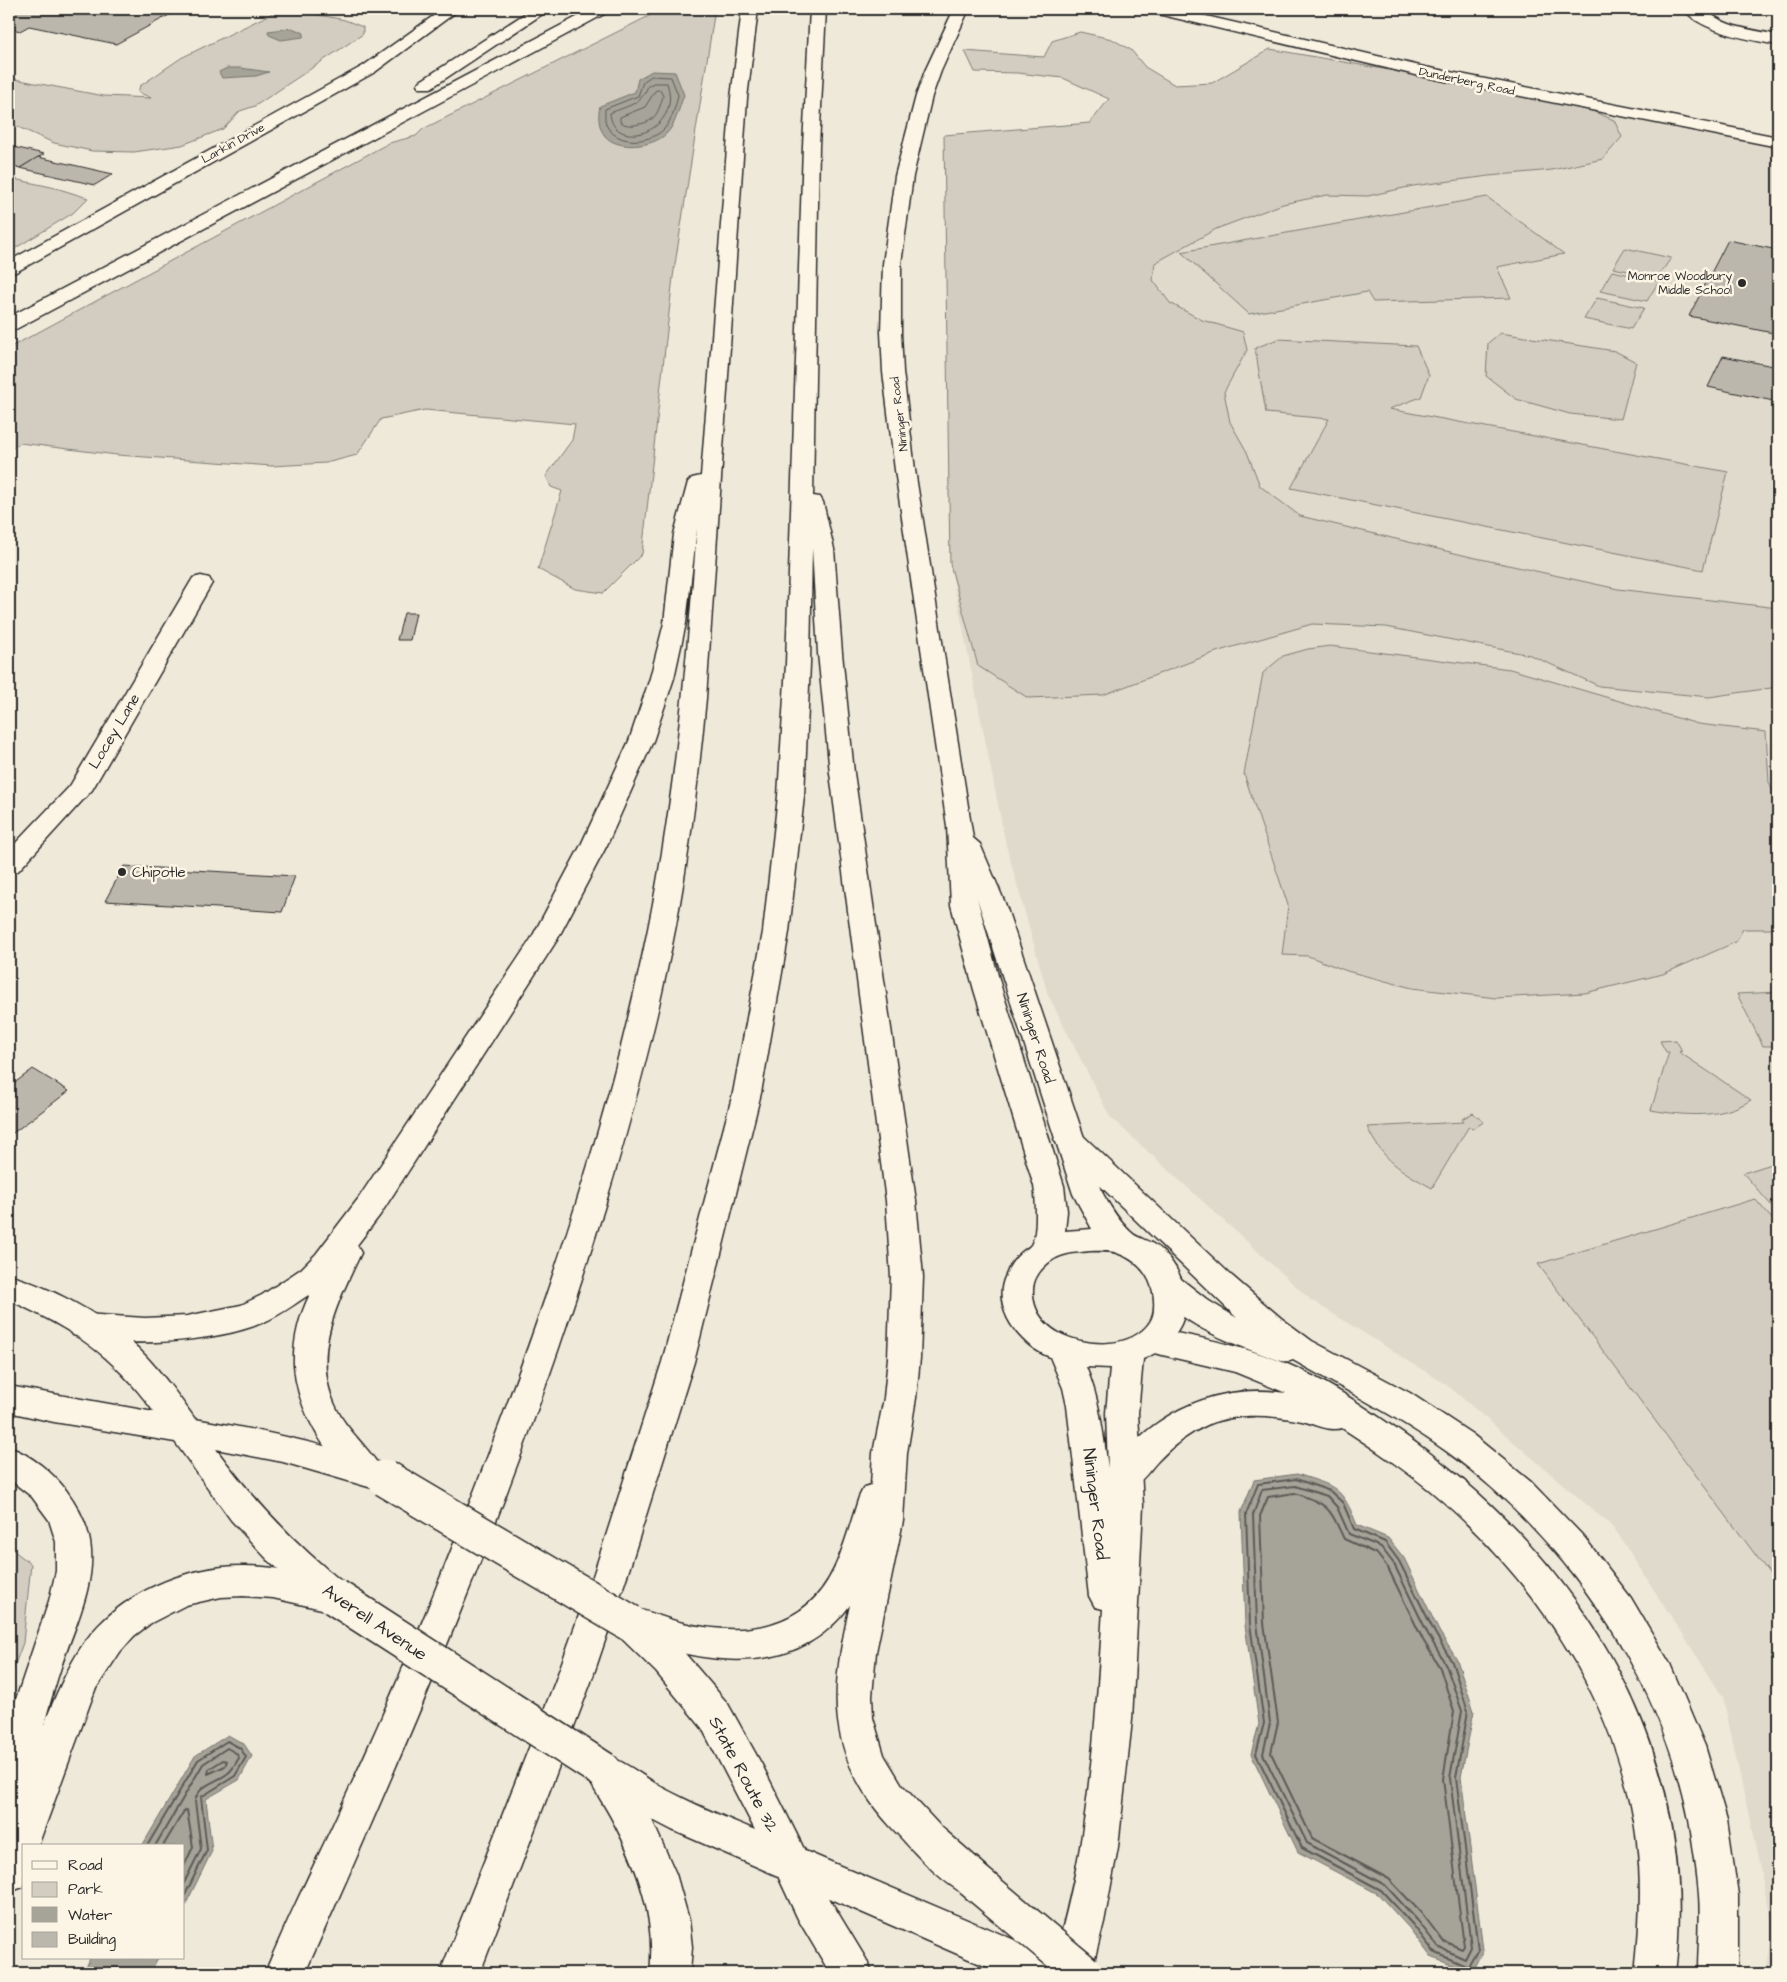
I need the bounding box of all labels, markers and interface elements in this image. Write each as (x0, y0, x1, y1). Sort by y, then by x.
street label: Dunderberg Road (1417, 63, 1516, 101)
street label: Larkin Drive (199, 119, 268, 168)
place label: Monroe Woodbury Middle School (1628, 268, 1732, 299)
marker: Monroe Woodbury Middle School (1736, 277, 1748, 289)
street label: Nininger Road (887, 376, 913, 452)
street label: Locey Lane (84, 690, 146, 773)
place label: Chipotle (132, 862, 186, 883)
marker: Chipotle (116, 866, 128, 878)
street label: Nininger Road (1010, 990, 1060, 1086)
street label: Nininger Road (1075, 1447, 1115, 1561)
street label: Averell Avenue (317, 1578, 432, 1667)
street label: State Route 32 (702, 1712, 785, 1837)
legend (22, 1844, 185, 1960)
text: Road (68, 1855, 103, 1876)
text: Park (68, 1879, 103, 1900)
text: Water (68, 1905, 112, 1926)
text: Building (68, 1929, 116, 1951)

